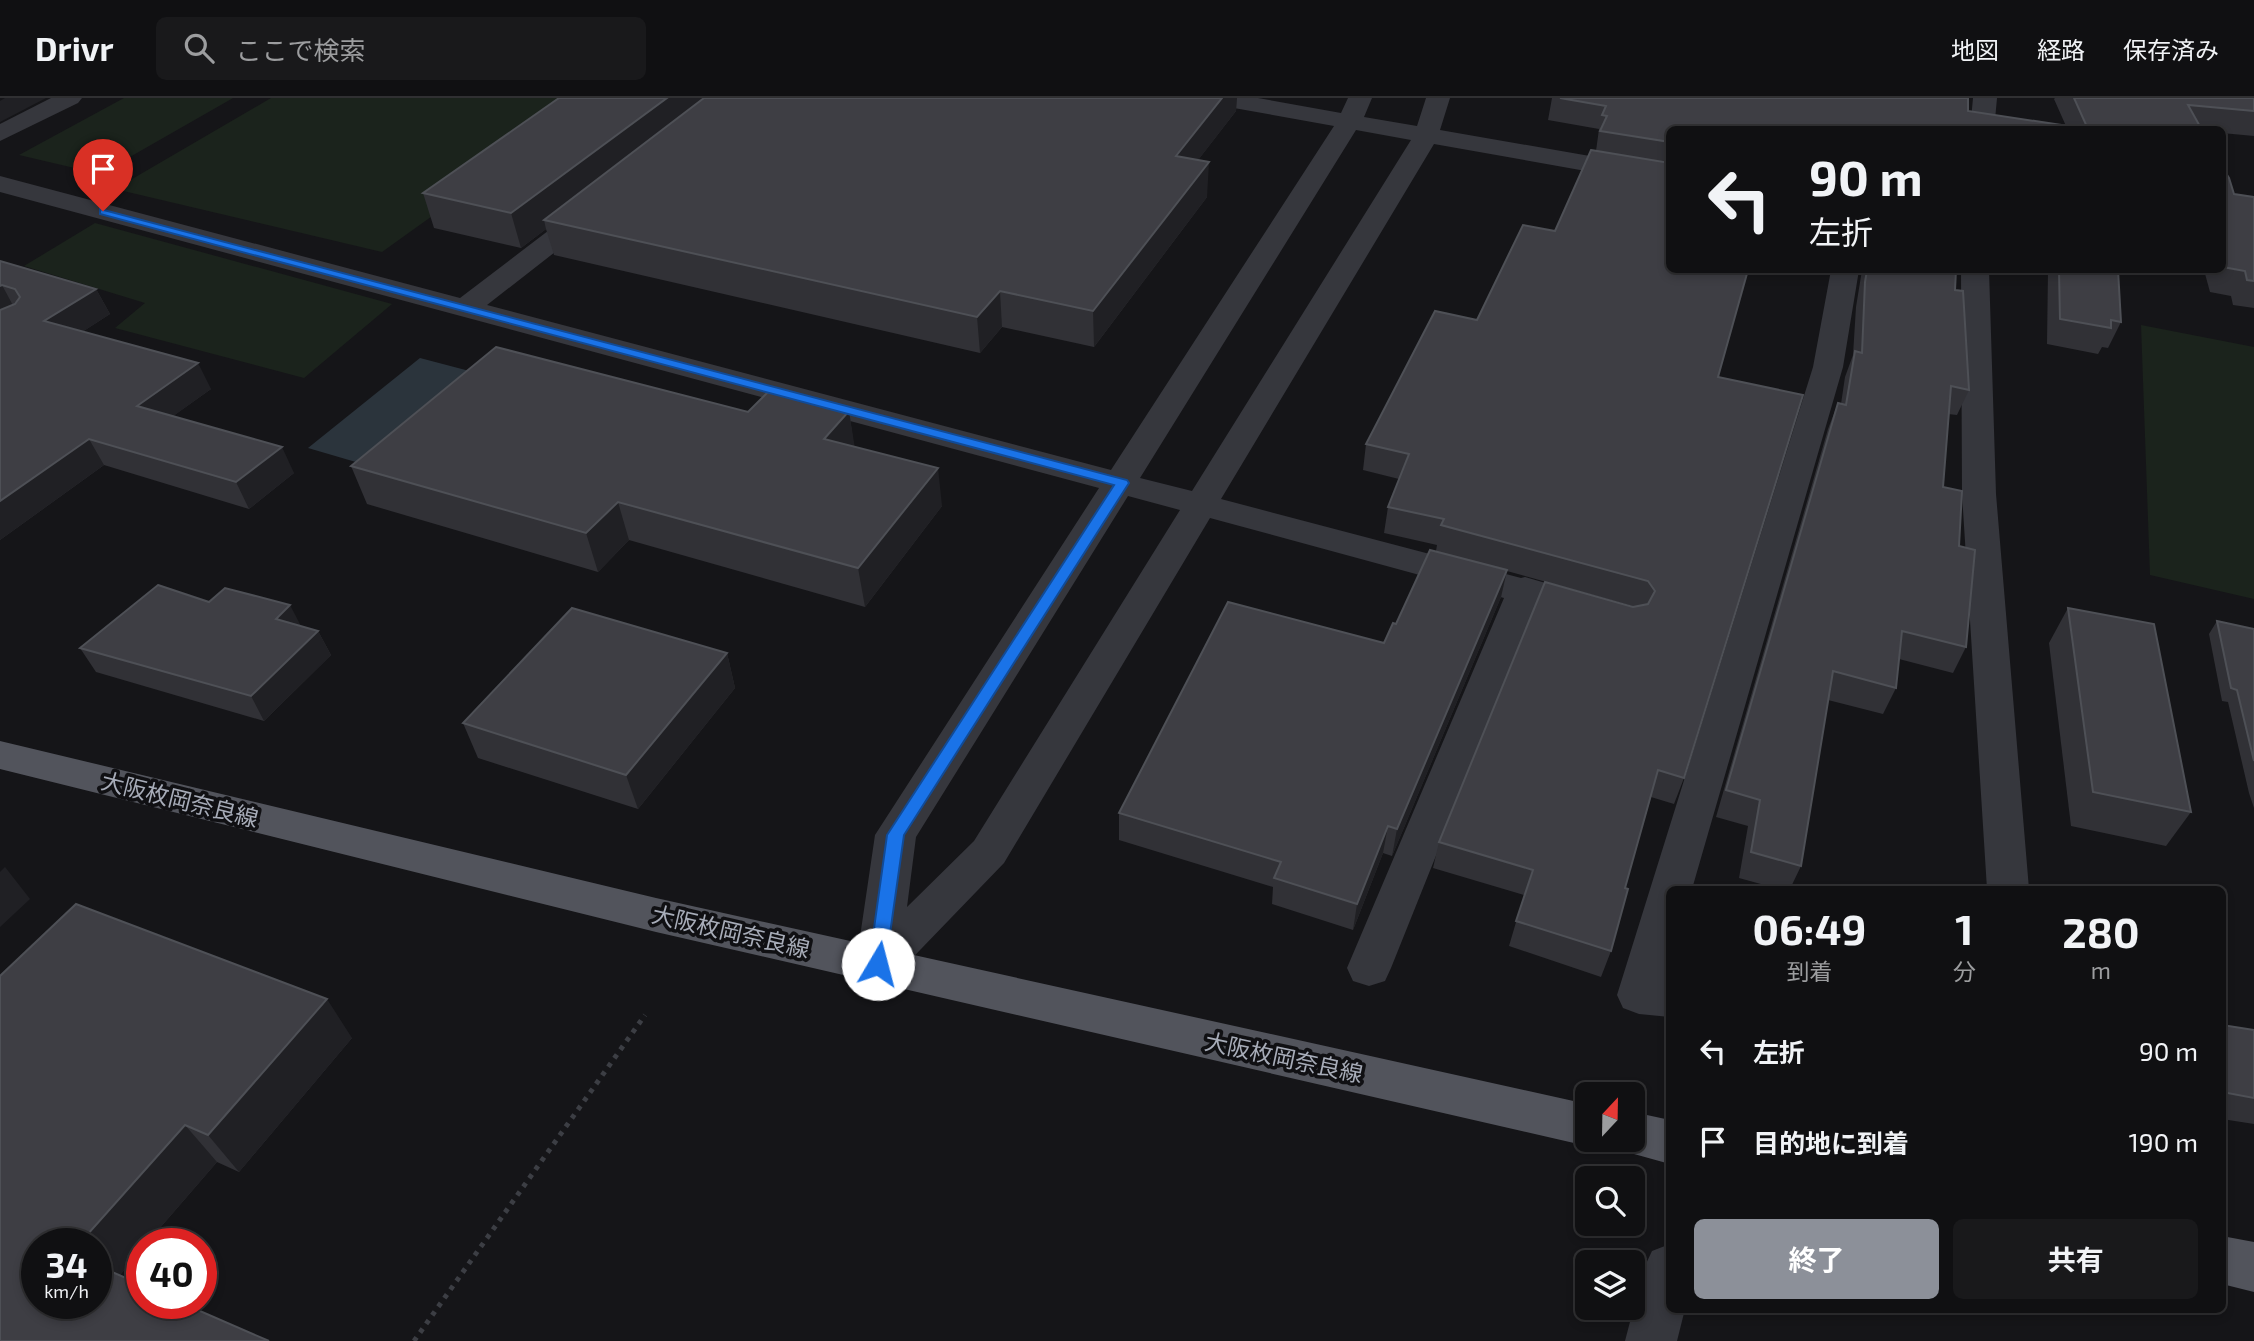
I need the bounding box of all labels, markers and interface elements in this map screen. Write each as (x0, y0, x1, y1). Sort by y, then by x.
search box (156, 17, 646, 80)
text: Drivr (35, 28, 114, 68)
icon: search (180, 29, 218, 67)
text: ここで検索 (236, 34, 366, 65)
text: 地図 (1951, 35, 1999, 64)
text: 経路 (2037, 35, 2085, 64)
text: 保存済み (2123, 35, 2219, 64)
pin (73, 139, 133, 211)
text: 90 m (1809, 147, 1923, 206)
icon: arrive (84, 150, 122, 188)
icon: left (1694, 154, 1785, 245)
text: 左折 (1809, 212, 1873, 250)
street label: 大阪枚岡奈良線 (99, 766, 261, 832)
street label: 大阪枚岡奈良線 (649, 899, 813, 963)
text: 06:49 (1753, 903, 1866, 953)
text: 1 (1955, 903, 1973, 953)
text: 280 (2062, 906, 2139, 956)
position arrow (841, 927, 915, 1001)
text: m (2091, 956, 2111, 984)
text: 到着 (1786, 957, 1832, 985)
text: 分 (1953, 957, 1976, 985)
street label: 大阪枚岡奈良線 (1202, 1027, 1366, 1087)
icon: left (1694, 1032, 1732, 1070)
text: 90 m (2139, 1035, 2198, 1066)
text: 左折 (1753, 1036, 1805, 1067)
north arrow (1575, 1082, 1645, 1152)
map controls (1575, 1082, 1645, 1320)
icon: arrive (1694, 1123, 1732, 1161)
text: 190 m (2129, 1126, 2198, 1157)
text: 目的地に到着 (1753, 1127, 1909, 1158)
button: search (1575, 1166, 1645, 1236)
button: 終了 (1694, 1219, 1939, 1299)
button: 共有 (1953, 1219, 2198, 1299)
speed limit sign: 40 (126, 1228, 217, 1319)
text: 34 (45, 1243, 88, 1285)
button: layers (1575, 1250, 1645, 1320)
text: km/h (44, 1280, 89, 1302)

